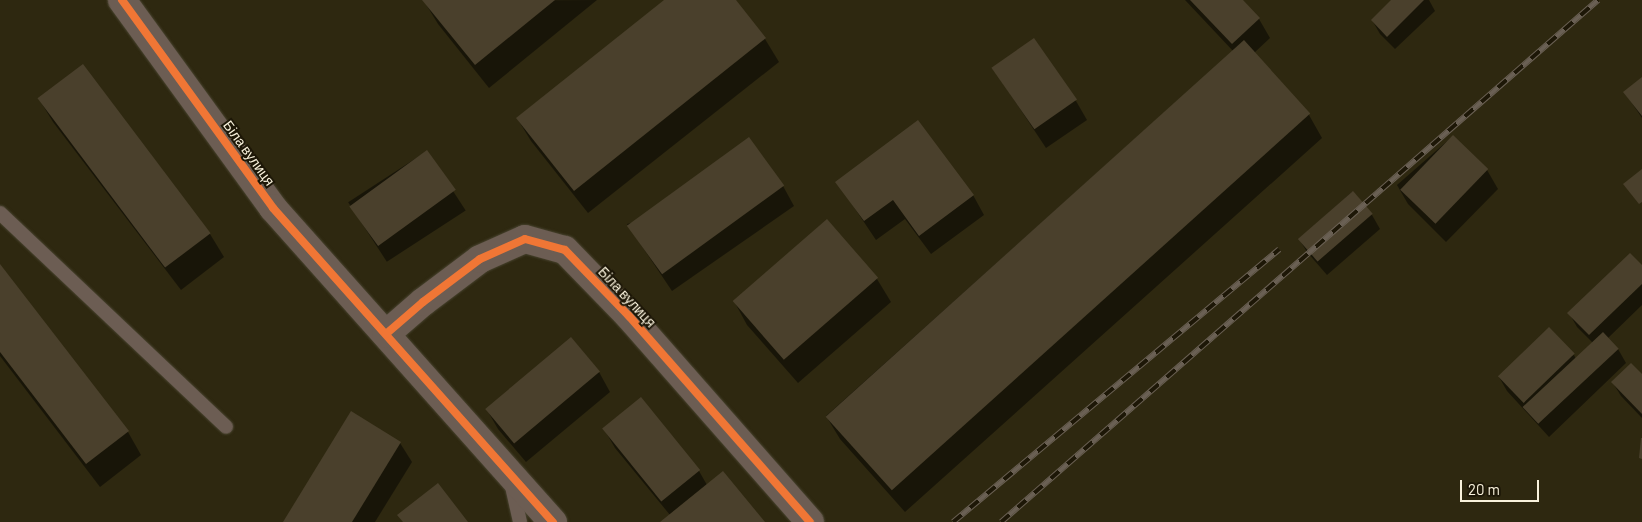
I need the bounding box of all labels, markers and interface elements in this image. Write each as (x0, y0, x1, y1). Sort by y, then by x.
street label: Біла вулиця (220, 117, 278, 189)
street label: Біла вулиця (595, 263, 659, 331)
scale bar (1462, 470, 1541, 502)
text: 20 m (1468, 480, 1500, 498)

